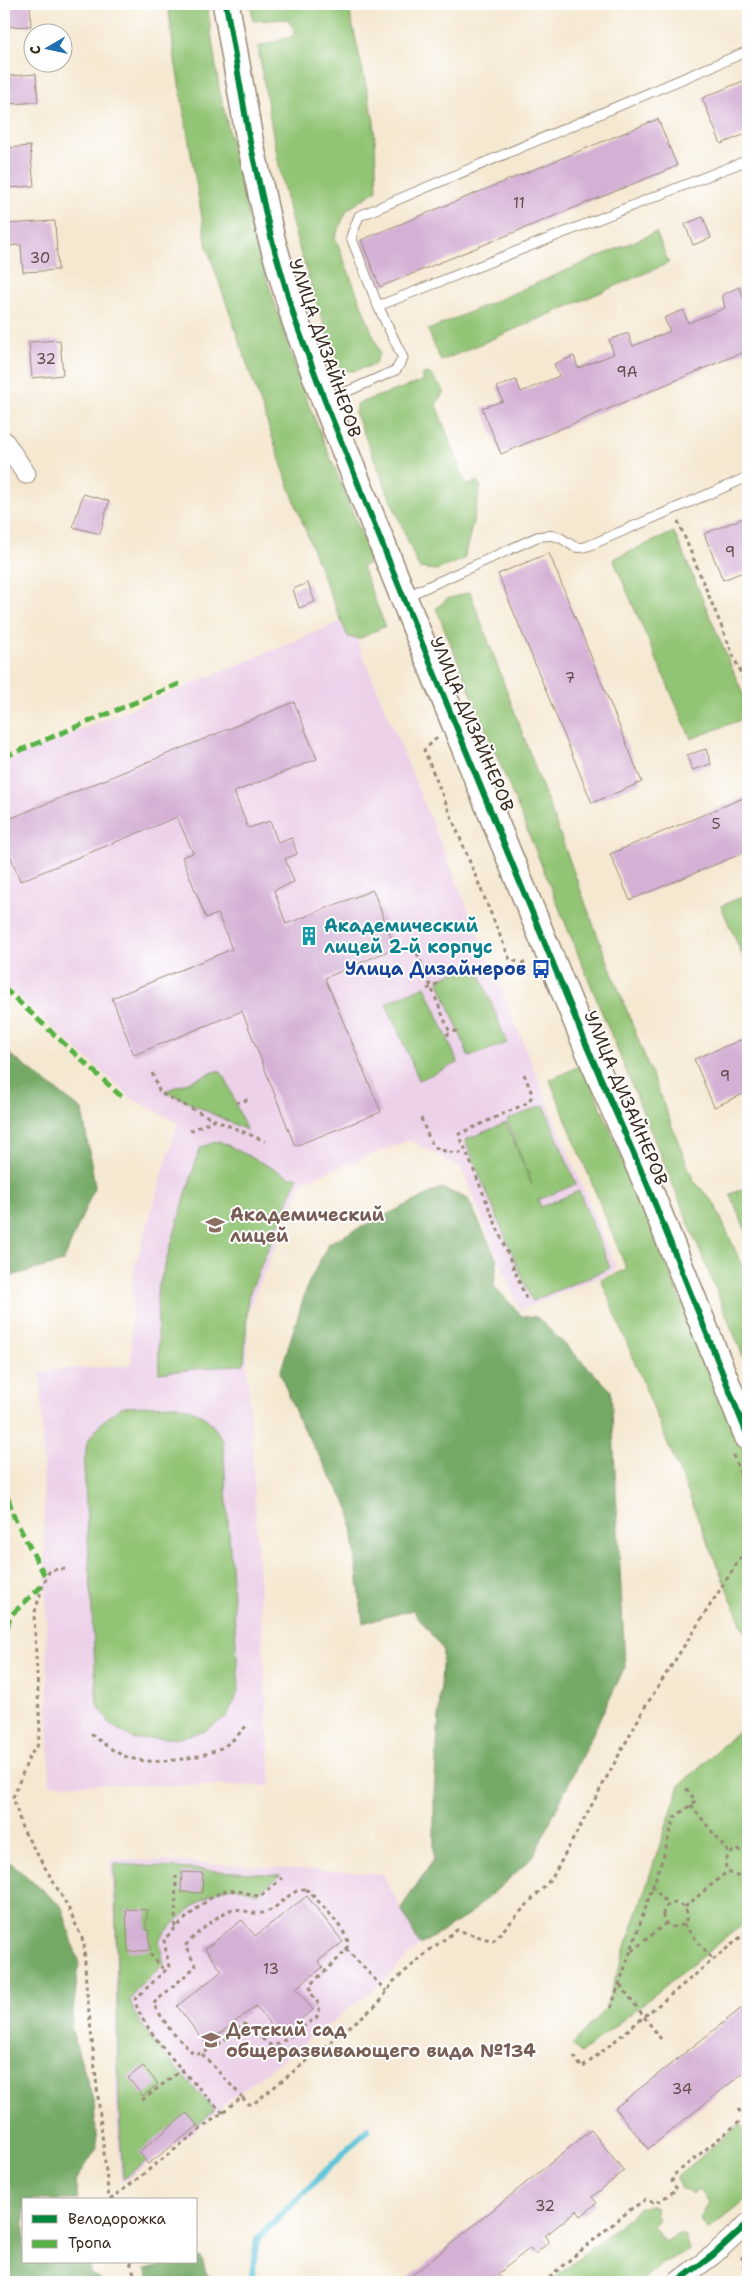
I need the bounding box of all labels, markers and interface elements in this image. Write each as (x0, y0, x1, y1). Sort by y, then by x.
north arrow (22, 22, 72, 72)
text: С (26, 44, 45, 56)
house number: 11 (513, 193, 525, 213)
house number: 30 (30, 248, 50, 268)
street label: УЛИЦА ДИЗАЙНЕРОВ (283, 255, 367, 441)
house number: 32 (36, 349, 56, 369)
house number: 9А (616, 362, 638, 382)
house number: 9 (725, 542, 735, 562)
street label: УЛИЦА ДИЗАЙНЕРОВ (424, 633, 520, 815)
house number: 7 (565, 668, 575, 688)
house number: 5 (711, 814, 721, 834)
place label: Академический лицей 2-й корпус (324, 914, 493, 959)
building icon: Академический лицей 2-й корпус (298, 925, 320, 947)
place label: Улица Дизайнеров (345, 957, 526, 981)
bus stop icon: Улица Дизайнеров (530, 958, 552, 980)
street label: УЛИЦА ДИЗАЙНЕРОВ (578, 1007, 674, 1189)
house number: 9 (720, 1066, 730, 1086)
place label: Академический лицей (230, 1203, 385, 1248)
school or university icon: Академический лицей (204, 1214, 226, 1236)
house number: 13 (263, 1959, 279, 1979)
place label: Детский сад общеразвивающего вида №134 (226, 2018, 536, 2063)
school or university icon: Детский сад общеразвивающего вида №134 (200, 2029, 222, 2051)
house number: 34 (672, 2079, 692, 2099)
house number: 32 (535, 2196, 555, 2216)
legend (22, 2198, 198, 2264)
text: Велодорожка (68, 2209, 167, 2229)
text: Тропа (68, 2233, 112, 2253)

